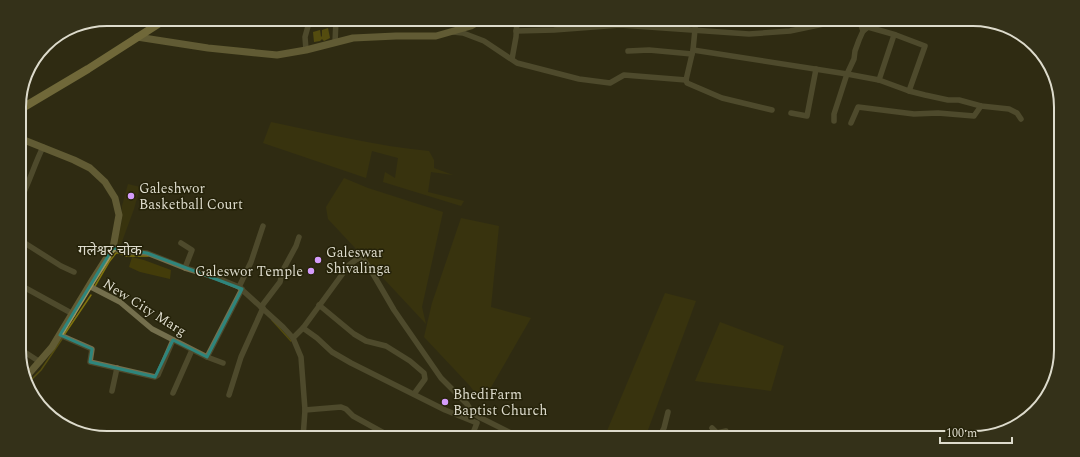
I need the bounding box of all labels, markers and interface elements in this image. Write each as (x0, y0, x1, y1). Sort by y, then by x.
place label: Galeshwor Basketball Court (139, 178, 243, 215)
marker: Galeshwor Basketball Court (126, 191, 136, 201)
district label: गलेश्वर चोक (78, 239, 142, 262)
place label: Galeswar Shivalinga (326, 242, 390, 279)
marker: Galeswar Shivalinga (313, 255, 323, 265)
place label: Galeswor Temple (195, 261, 303, 282)
marker: Galeswor Temple (306, 266, 316, 276)
street label: New City Marg (99, 273, 191, 342)
place label: BhediFarm Baptist Church (453, 384, 547, 421)
marker: BhediFarm Baptist Church (440, 397, 450, 407)
scale bar (940, 419, 1012, 445)
text: 100 m (946, 424, 977, 443)

